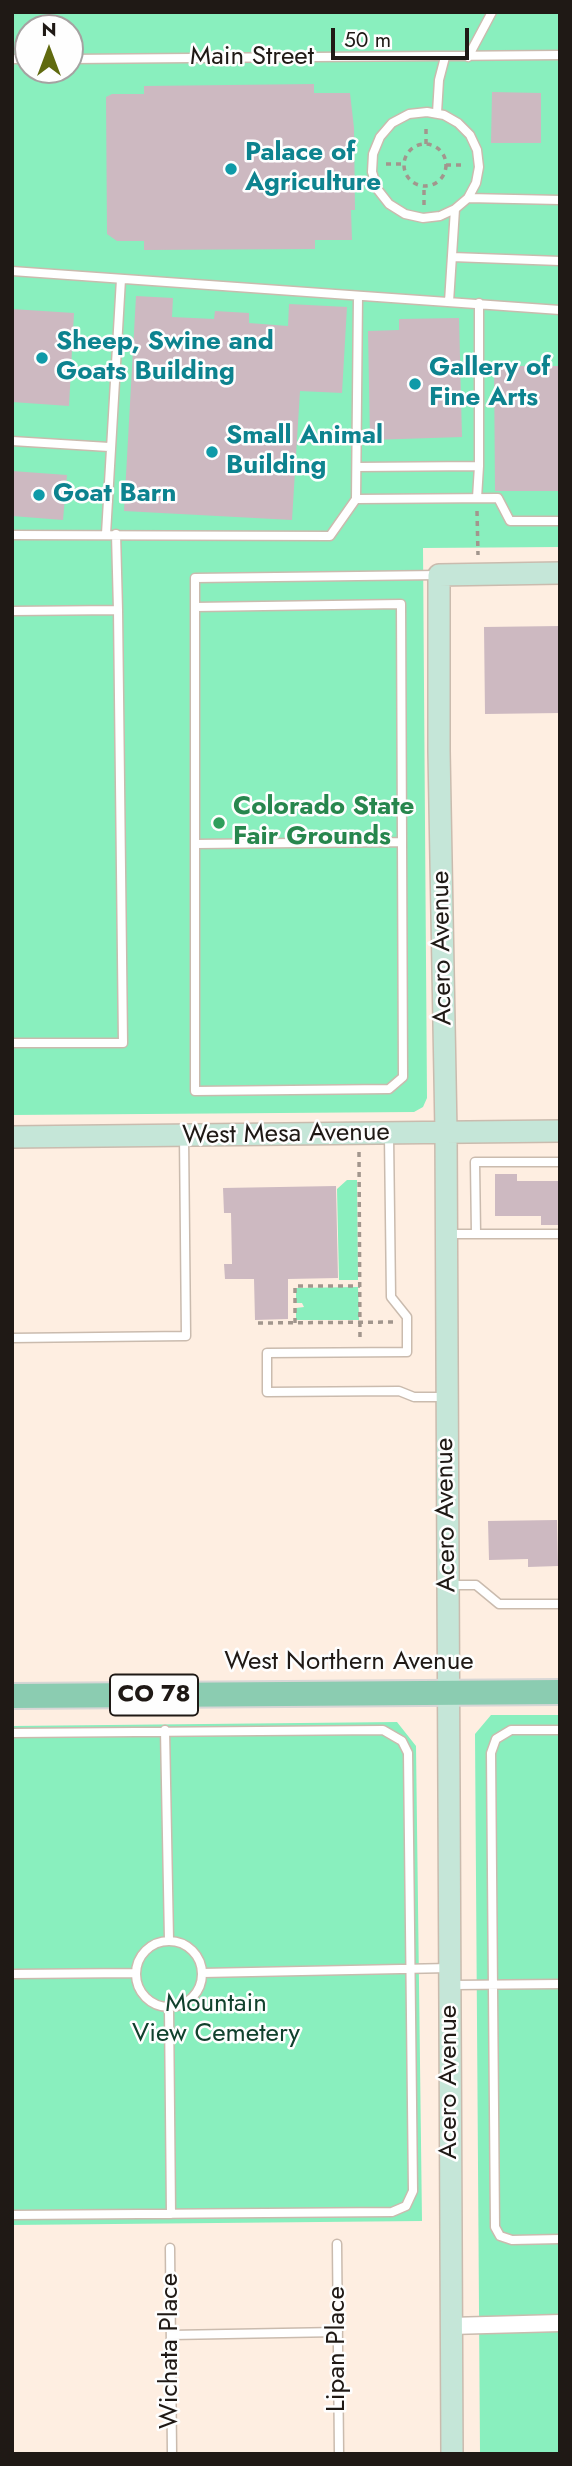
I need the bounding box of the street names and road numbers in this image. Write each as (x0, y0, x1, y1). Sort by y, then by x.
street label: Main Street (190, 42, 314, 74)
street label: Acero Avenue (426, 870, 460, 1026)
street label: West Mesa Avenue (182, 1118, 390, 1152)
street label: Acero Avenue (430, 1437, 464, 1593)
street label: West Northern Avenue (224, 1647, 474, 1679)
road number: CO 78 (110, 1674, 198, 1716)
street label: Acero Avenue (434, 2005, 466, 2159)
street label: Wichata Place (155, 2273, 187, 2429)
street label: Lipan Place (322, 2286, 354, 2412)

